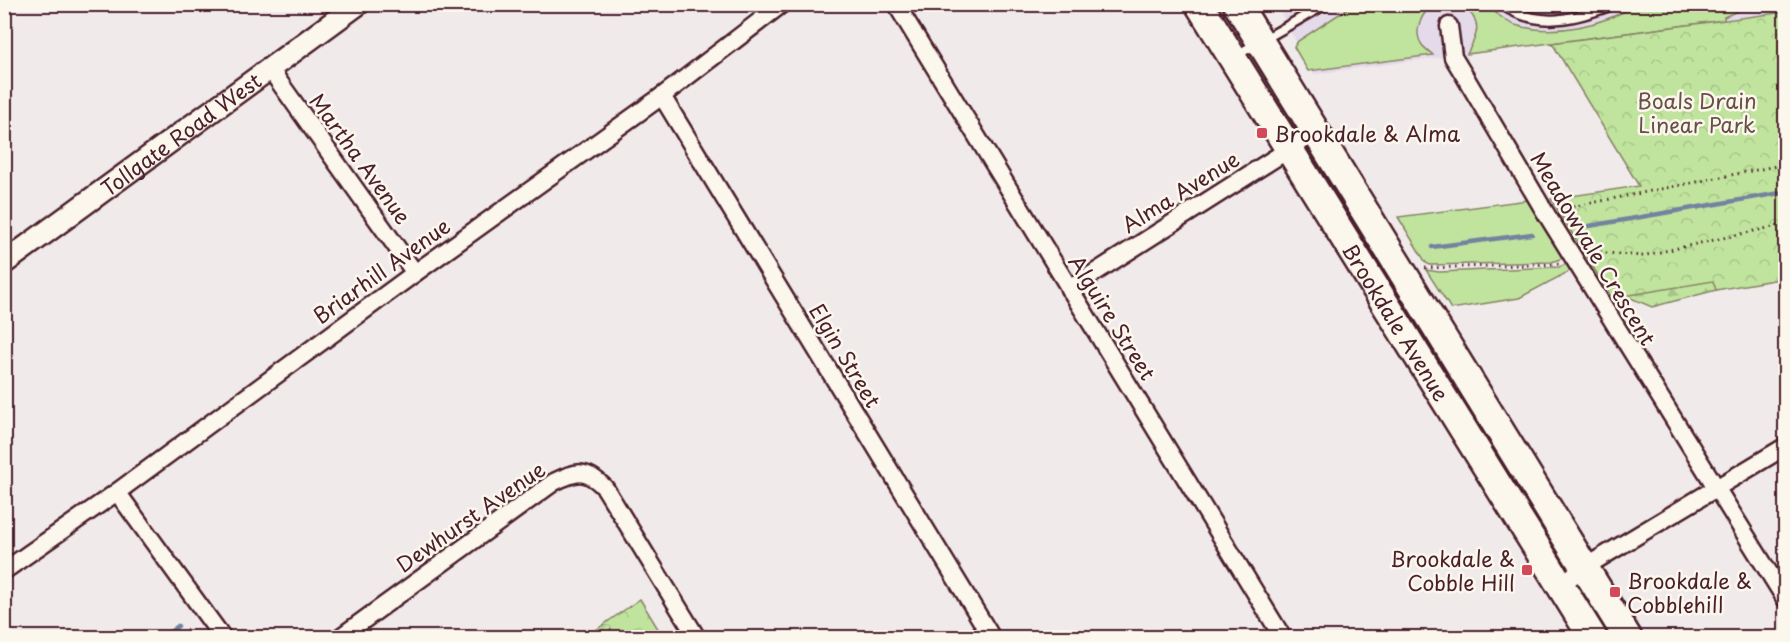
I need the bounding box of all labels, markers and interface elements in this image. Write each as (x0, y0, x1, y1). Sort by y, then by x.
street label: Tollgate Road West (94, 64, 268, 203)
park label: Boals Drain Linear Park (1637, 84, 1757, 140)
street label: Martha Avenue (303, 86, 419, 230)
place label: Brookdale & Alma (1274, 117, 1460, 149)
marker: Brookdale & Alma (1255, 126, 1269, 140)
street label: Alma Avenue (1115, 142, 1245, 240)
street label: Meadowvale Crescent (1523, 145, 1665, 351)
street label: Briarhill Avenue (306, 209, 456, 331)
street label: Brookdale Avenue (1335, 236, 1458, 407)
street label: Alguire Street (1062, 248, 1164, 386)
street label: Elgin Street (802, 297, 890, 413)
street label: Dewhurst Avenue (389, 453, 551, 579)
place label: Brookdale & Cobble Hill (1390, 542, 1515, 598)
marker: Brookdale & Cobble Hill (1520, 563, 1534, 577)
place label: Brookdale & Cobblehill (1627, 564, 1752, 620)
marker: Brookdale & Cobblehill (1608, 585, 1622, 599)

